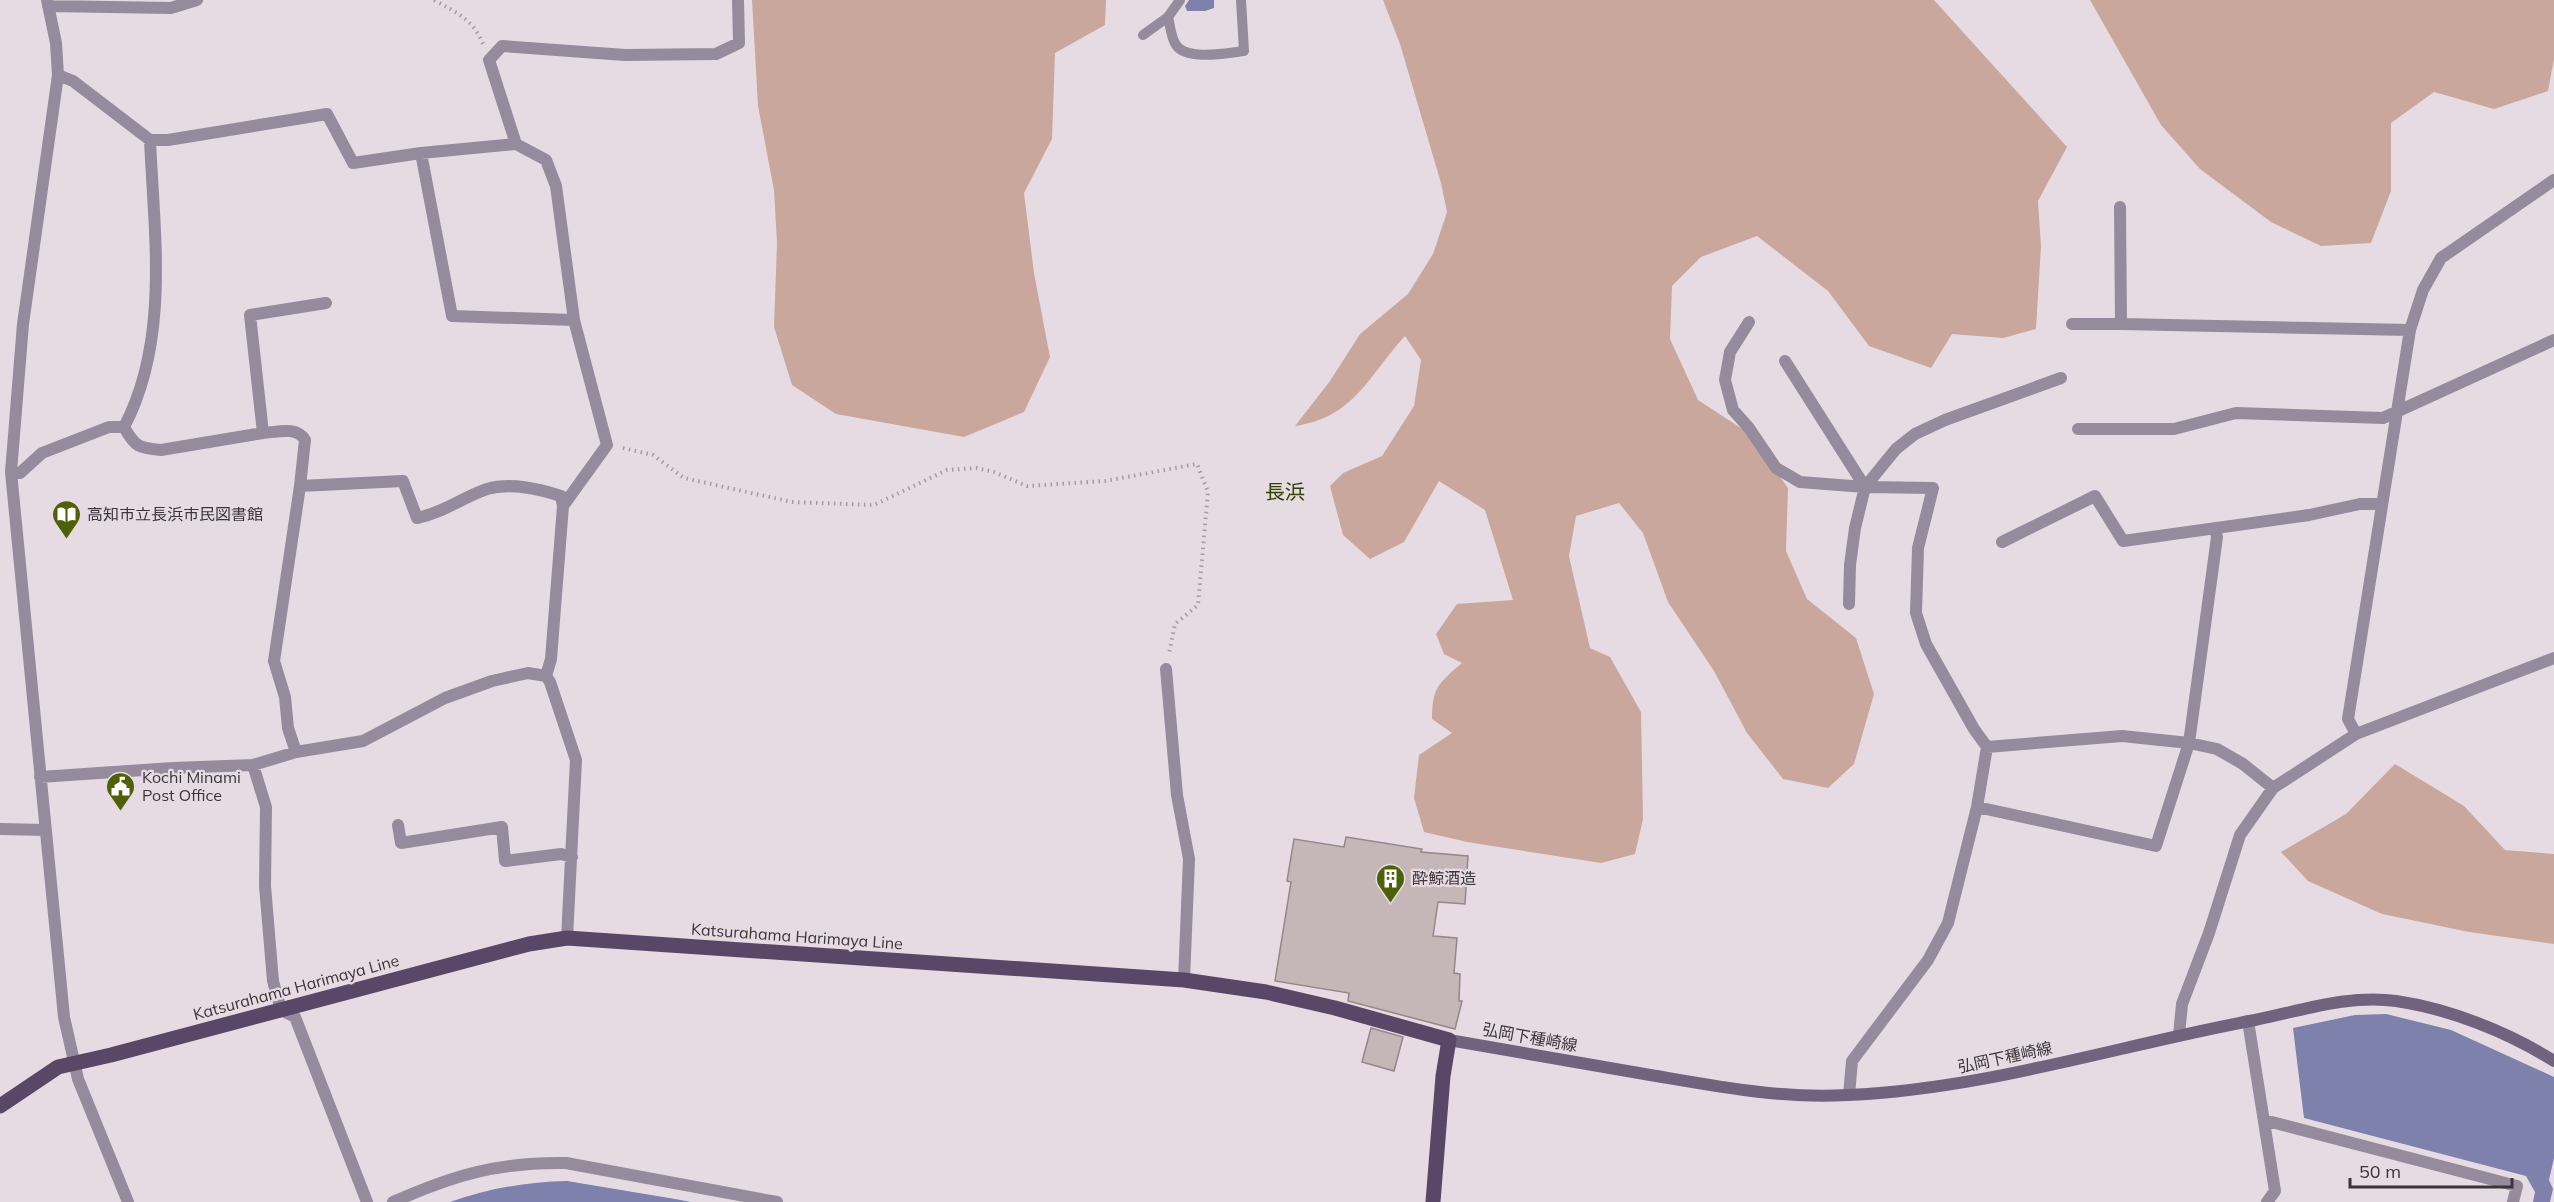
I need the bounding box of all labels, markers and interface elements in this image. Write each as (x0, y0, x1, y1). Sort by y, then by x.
district label: 長浜 (1265, 479, 1305, 504)
library icon: 高知市立長浜市民図書館 (50, 498, 82, 540)
place label: 高知市立長浜市民図書館 (87, 504, 263, 524)
place label: Kochi Minami Post Office (142, 767, 241, 805)
public building icon: Kochi Minami Post Office (105, 770, 137, 812)
building icon: 酔鯨酒造 (1375, 862, 1407, 904)
place label: 酔鯨酒造 (1412, 868, 1476, 888)
street label: Katsurahama Harimaya Line (690, 919, 904, 953)
street label: Katsurahama Harimaya Line (191, 950, 401, 1024)
street label: 弘岡下種崎線 (1481, 1019, 1579, 1055)
street label: 弘岡下種崎線 (1956, 1037, 2054, 1077)
scale bar (2350, 1151, 2512, 1189)
text: 50 m (2359, 1160, 2401, 1183)

